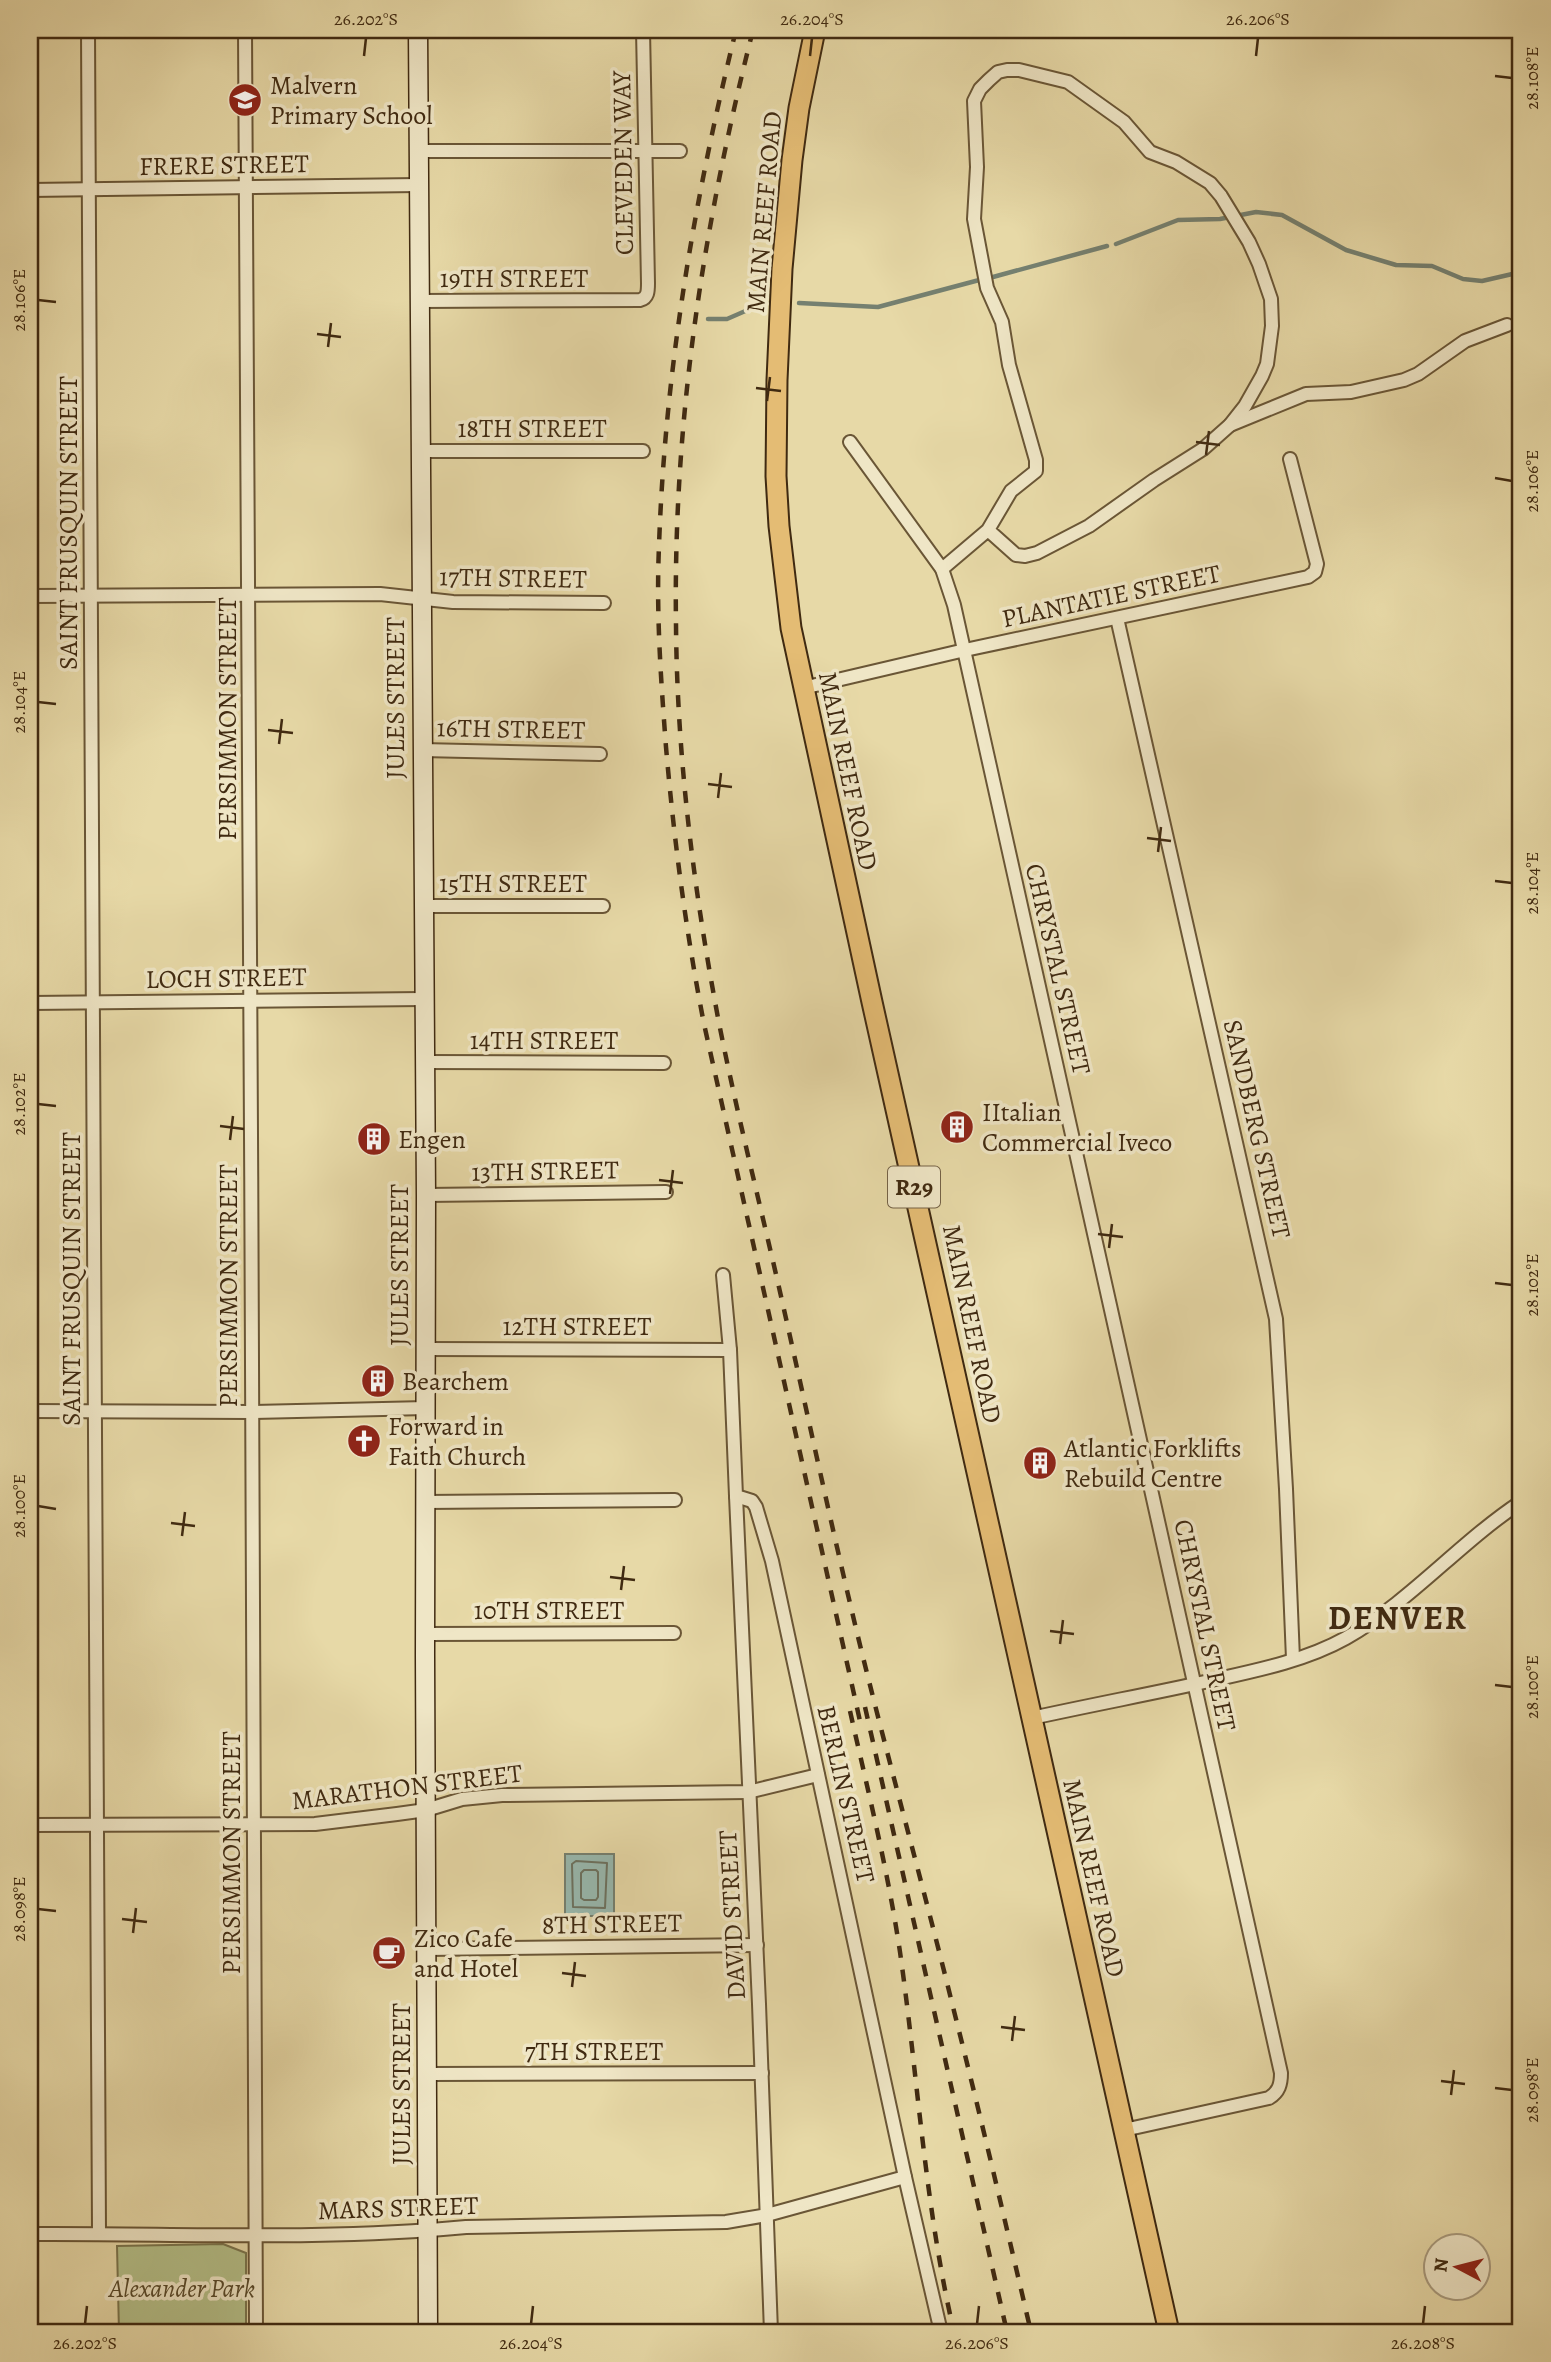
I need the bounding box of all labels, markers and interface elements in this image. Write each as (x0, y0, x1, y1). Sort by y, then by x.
text: 26.202°S (334, 7, 398, 31)
text: 26.204°S (780, 7, 844, 31)
text: 26.206°S (1226, 7, 1290, 31)
text: 28.108°E (1520, 46, 1544, 110)
place label: Malvern Primary School (270, 68, 433, 133)
street label: CLEVEDEN WAY (604, 70, 642, 255)
school or university icon: Malvern Primary School (226, 81, 264, 119)
street label: MAIN REEF ROAD (738, 110, 790, 314)
street label: FRERE STREET (139, 146, 309, 184)
street label: 19TH STREET (440, 261, 588, 296)
text: 28.106°E (7, 269, 31, 331)
street label: SAINT FRUSQUIN STREET (51, 376, 86, 670)
street label: 18TH STREET (457, 411, 607, 446)
text: 28.106°E (1520, 450, 1544, 512)
street label: PLANTATIE STREET (999, 556, 1223, 636)
street label: 17TH STREET (439, 559, 587, 597)
street label: PERSIMMON STREET (210, 597, 245, 841)
street label: JULES STREET (378, 617, 413, 779)
street label: MAIN REEF ROAD (810, 668, 886, 874)
text: 28.104°E (7, 671, 31, 733)
street label: 16TH STREET (436, 710, 586, 748)
text: 28.104°E (1520, 852, 1544, 914)
street label: CHRYSTAL STREET (1017, 860, 1099, 1078)
street label: 15TH STREET (439, 866, 587, 901)
street label: LOCH STREET (145, 959, 307, 997)
street label: SANDBERG STREET (1215, 1016, 1299, 1242)
street label: 14TH STREET (470, 1023, 618, 1058)
text: 28.102°E (7, 1072, 31, 1136)
place label: IItalian Commercial Iveco (982, 1095, 1172, 1160)
building icon: IItalian Commercial Iveco (938, 1108, 976, 1146)
building icon: Engen (355, 1120, 393, 1158)
place label: Engen (398, 1122, 466, 1157)
street label: SAINT FRUSQUIN STREET (54, 1132, 89, 1426)
street label: 13TH STREET (471, 1152, 619, 1190)
street label: PERSIMMON STREET (211, 1164, 246, 1408)
road number: R29 (888, 1167, 940, 1208)
street label: JULES STREET (382, 1184, 417, 1346)
street label: MAIN REEF ROAD (934, 1221, 1010, 1427)
text: 28.102°E (1520, 1253, 1544, 1317)
street label: 12TH STREET (503, 1309, 651, 1344)
building icon: Bearchem (359, 1362, 397, 1400)
place label: Bearchem (402, 1364, 509, 1399)
place label: Forward in Faith Church (388, 1409, 526, 1474)
church icon: Forward in Faith Church (345, 1422, 383, 1460)
place label: Atlantic Forklifts Rebuild Centre (1063, 1431, 1242, 1496)
building icon: Atlantic Forklifts Rebuild Centre (1021, 1444, 1059, 1482)
text: 28.100°E (7, 1474, 31, 1538)
street label: CHRYSTAL STREET (1165, 1516, 1245, 1734)
street label: 10TH STREET (474, 1593, 624, 1628)
district label: DENVER (1328, 1595, 1468, 1640)
text: 28.100°E (1520, 1655, 1544, 1719)
street label: BERLIN STREET (809, 1702, 883, 1886)
street label: PERSIMMON STREET (214, 1731, 249, 1975)
street label: MARATHON STREET (290, 1755, 524, 1819)
street label: MAIN REEF ROAD (1054, 1775, 1134, 1981)
street label: DAVID STREET (710, 1829, 754, 2001)
text: 28.098°E (7, 1876, 31, 1942)
street label: 8TH STREET (542, 1905, 682, 1943)
place label: Zico Cafe and Hotel (414, 1921, 518, 1986)
cafe icon: Zico Cafe and Hotel (370, 1934, 408, 1972)
street label: JULES STREET (384, 2003, 419, 2165)
street label: 7TH STREET (525, 2034, 663, 2069)
text: 28.098°E (1520, 2057, 1544, 2123)
street label: MARS STREET (317, 2188, 479, 2228)
north arrow (1422, 2232, 1492, 2302)
text: N (1427, 2256, 1455, 2274)
park label: Alexander Park (107, 2271, 255, 2306)
text: 26.202°S (53, 2331, 117, 2355)
text: 26.204°S (499, 2331, 563, 2355)
text: 26.206°S (945, 2331, 1009, 2355)
text: 26.208°S (1391, 2331, 1455, 2355)

